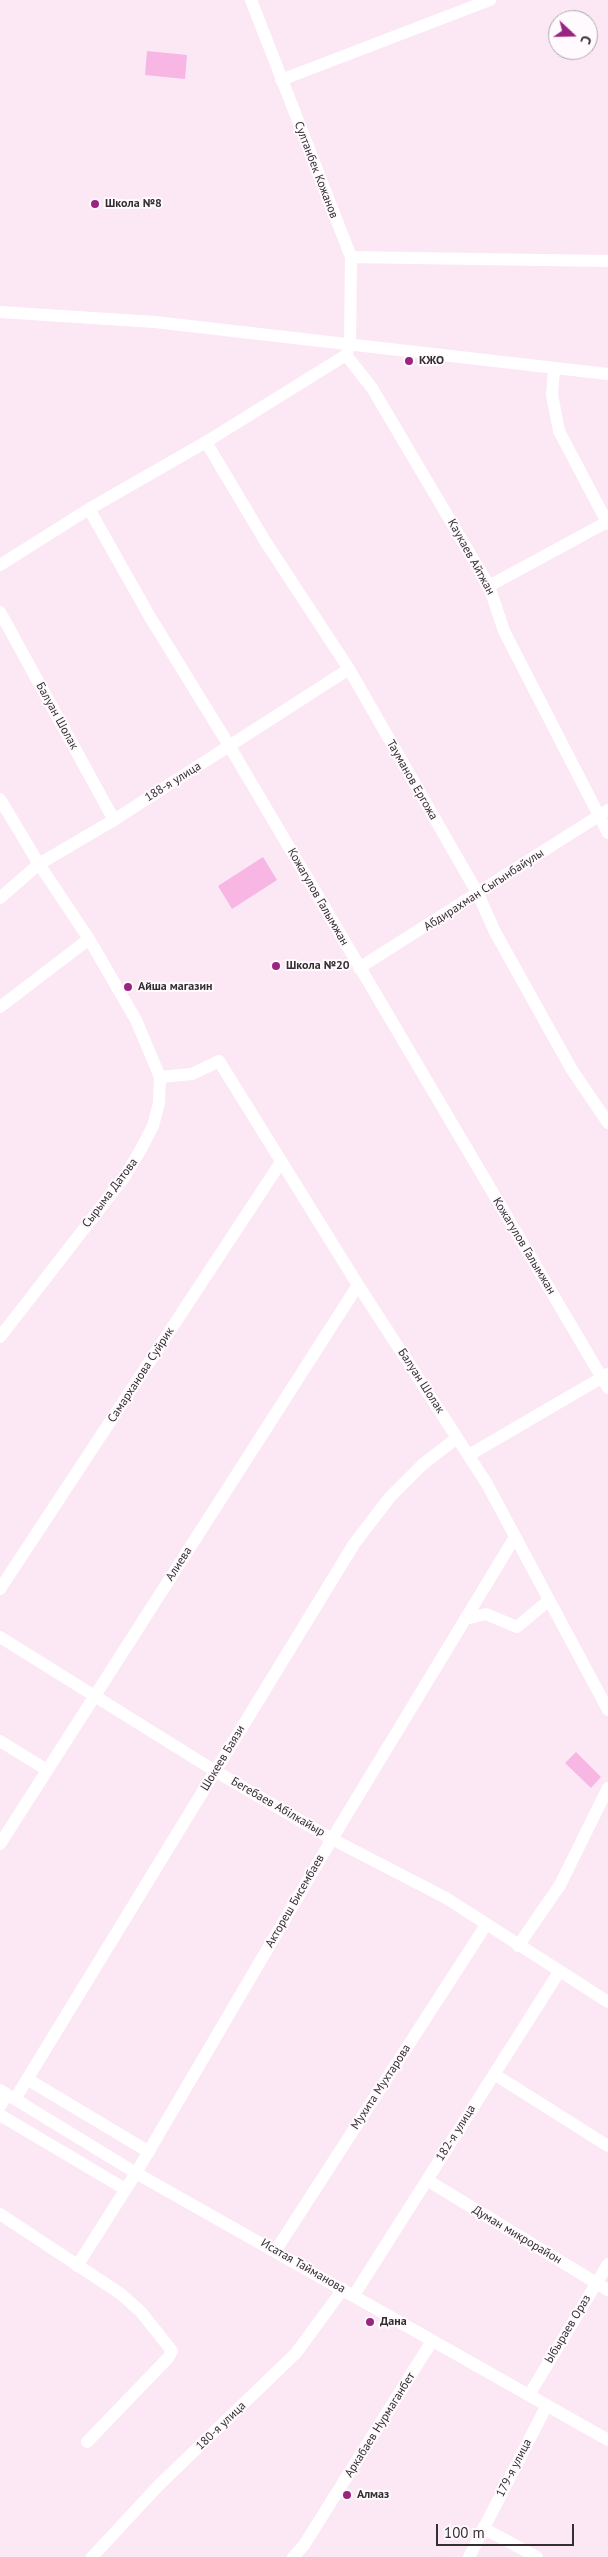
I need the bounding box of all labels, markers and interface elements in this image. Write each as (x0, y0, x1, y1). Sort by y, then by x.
north arrow (548, 10, 598, 60)
text: С (576, 33, 596, 47)
street label: Султанбек Кожанов (291, 120, 341, 220)
place label: Школа №8 (105, 197, 162, 211)
marker: Школа №8 (89, 198, 101, 210)
place label: КЖО (419, 354, 444, 368)
marker: КЖО (403, 355, 415, 367)
street label: Каукаев Айтжан (444, 517, 498, 597)
street label: Балуан Шолак (33, 680, 81, 752)
street label: Тауманов Ергожа (383, 737, 441, 823)
street label: 188-я улица (142, 759, 204, 805)
street label: Кожагулов Галымжан (284, 846, 352, 948)
street label: Абдирахман Сыгынбайулы (421, 846, 547, 934)
place label: Школа №20 (286, 959, 350, 973)
marker: Школа №20 (270, 960, 282, 972)
place label: Айша магазин (138, 980, 212, 994)
marker: Айша магазин (122, 981, 134, 993)
street label: Сырыма Датова (79, 1156, 141, 1230)
street label: Кожагулов Галымжан (489, 1195, 559, 1297)
street label: Самарханова Суйрик (105, 1325, 177, 1425)
street label: Балуан Шолак (395, 1346, 447, 1416)
street label: Алиева (163, 1544, 195, 1584)
street label: Шокеев Баязи (198, 1723, 248, 1793)
street label: Бегебаев Абілкайыр (228, 1774, 328, 1840)
street label: Актореш Бисембаев (263, 1852, 327, 1950)
street label: Мухита Мухтарова (348, 2042, 414, 2132)
street label: 182-я улица (433, 2102, 479, 2164)
street label: Думан микрорайон (470, 2203, 564, 2267)
street label: Исатая Тайманова (258, 2236, 348, 2296)
street label: Ыбыраев Ораз (542, 2292, 594, 2366)
place label: Дана (380, 2315, 407, 2329)
marker: Дана (364, 2316, 376, 2328)
street label: Аркабаев Нурмаганбет (342, 2370, 418, 2480)
street label: 180-я улица (193, 2399, 249, 2453)
street label: 179-я улица (493, 2436, 535, 2500)
place label: Алмаз (357, 2488, 389, 2502)
marker: Алмаз (341, 2489, 353, 2501)
scale bar (438, 2514, 576, 2546)
text: 100 m (444, 2523, 485, 2542)

